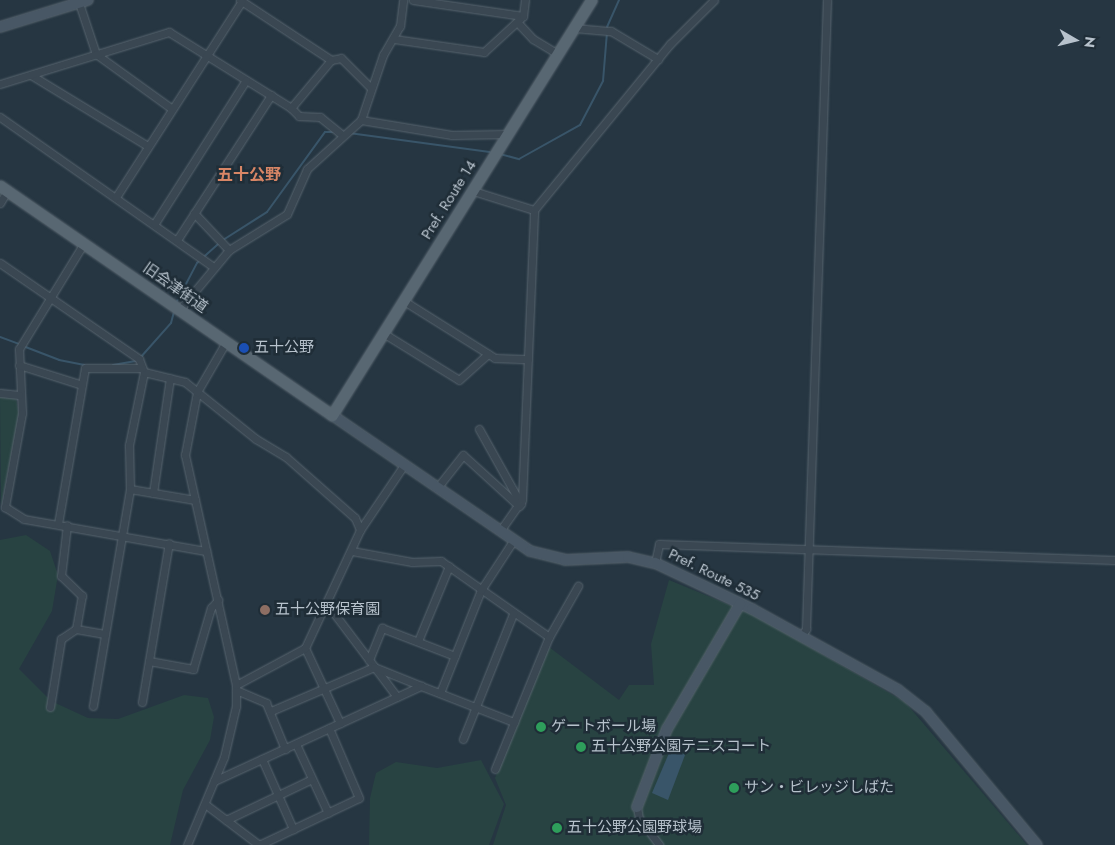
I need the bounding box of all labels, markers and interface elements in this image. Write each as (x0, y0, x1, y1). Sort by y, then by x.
north arrow (1050, 15, 1100, 65)
text: N (1079, 35, 1101, 49)
street label: Pref. Route 14 (418, 157, 480, 243)
district label: 五十公野 (217, 165, 281, 185)
street label: 旧会津街道 (139, 259, 211, 317)
place label: 五十公野 (254, 339, 314, 357)
marker: 五十公野 (238, 342, 250, 354)
street label: Pref. Route 535 (665, 545, 763, 605)
place label: 五十公野保育園 (275, 601, 380, 619)
marker: 五十公野保育園 (259, 604, 271, 616)
place label: ゲートボール場 (551, 718, 656, 736)
marker: ゲートボール場 (535, 721, 547, 733)
place label: 五十公野公園テニスコート (591, 738, 771, 756)
marker: 五十公野公園テニスコート (575, 741, 587, 753)
place label: サン・ビレッジしばた (744, 779, 894, 797)
marker: サン・ビレッジしばた (728, 782, 740, 794)
place label: 五十公野公園野球場 (567, 819, 702, 837)
marker: 五十公野公園野球場 (551, 822, 563, 834)

